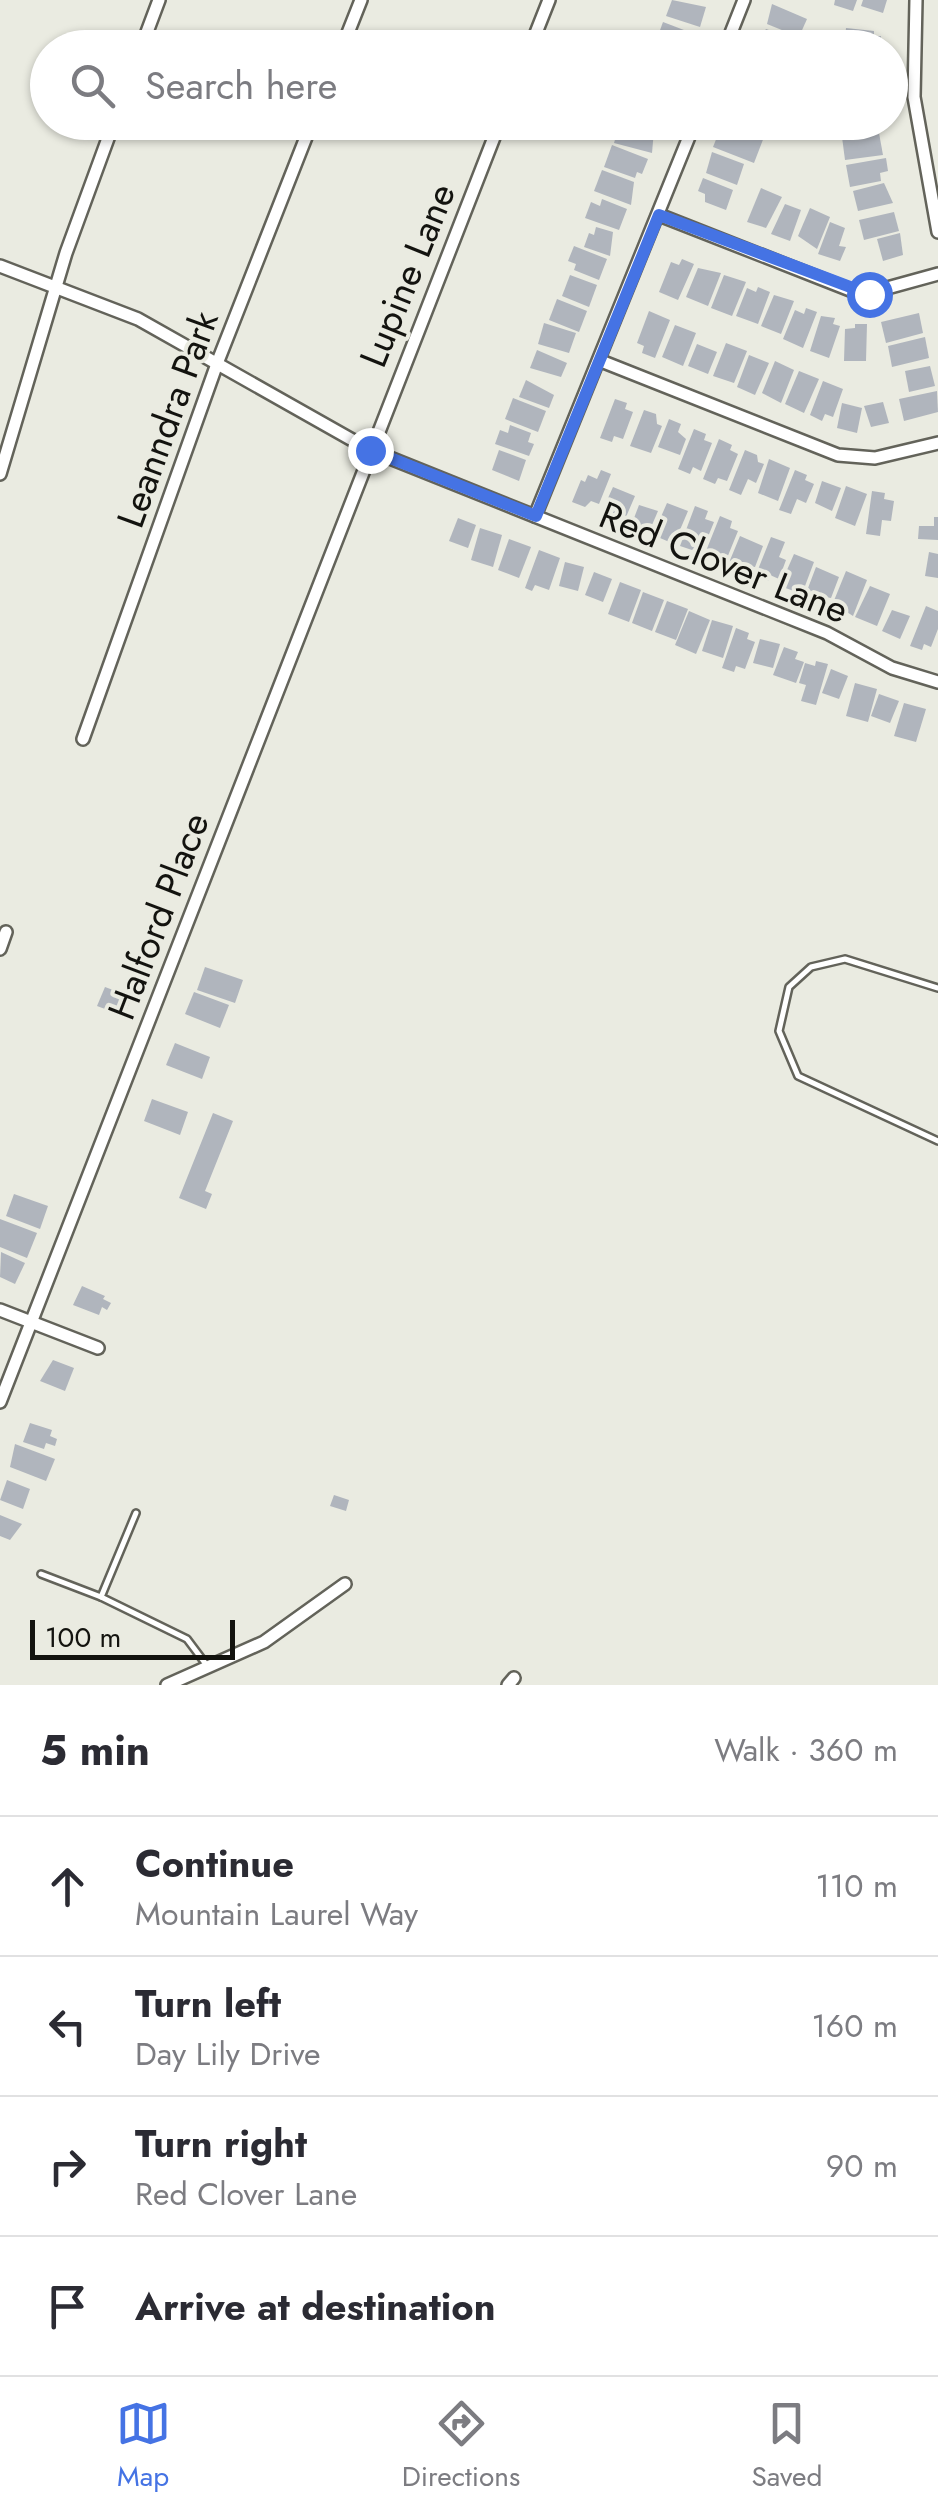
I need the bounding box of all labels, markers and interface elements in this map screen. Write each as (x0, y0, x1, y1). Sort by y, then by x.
search box (30, 30, 908, 140)
icon: search (65, 58, 120, 113)
text: Search here (145, 58, 337, 113)
street label: Lupine Lane (345, 175, 469, 375)
route start (847, 272, 893, 318)
street label: Leanndra Park (102, 303, 232, 535)
route end (348, 428, 394, 474)
street label: Red Clover Lane (591, 487, 857, 637)
street label: Halford Place (93, 805, 223, 1027)
scale bar (30, 1615, 235, 1660)
text: 100 m (45, 1617, 121, 1658)
text: 5 min (40, 1720, 150, 1781)
text: Walk · 360 m (714, 1727, 898, 1773)
text: Continue (135, 1836, 294, 1891)
icon: ahead (40, 1859, 95, 1914)
text: 110 m (815, 1863, 898, 1909)
text: Mountain Laurel Way (135, 1891, 418, 1937)
text: Turn left (135, 1976, 281, 2031)
icon: left (40, 1999, 95, 2054)
text: 160 m (811, 2003, 898, 2049)
text: Day Lily Drive (135, 2031, 321, 2077)
text: Turn right (135, 2116, 307, 2171)
icon: right (40, 2139, 95, 2194)
text: 90 m (826, 2143, 898, 2189)
text: Red Clover Lane (135, 2171, 357, 2217)
icon: arrive (40, 2279, 95, 2334)
text: Arrive at destination (135, 2279, 496, 2334)
tab: Map (116, 2396, 171, 2497)
tab: Directions (402, 2396, 520, 2497)
tab: Saved (751, 2396, 822, 2497)

